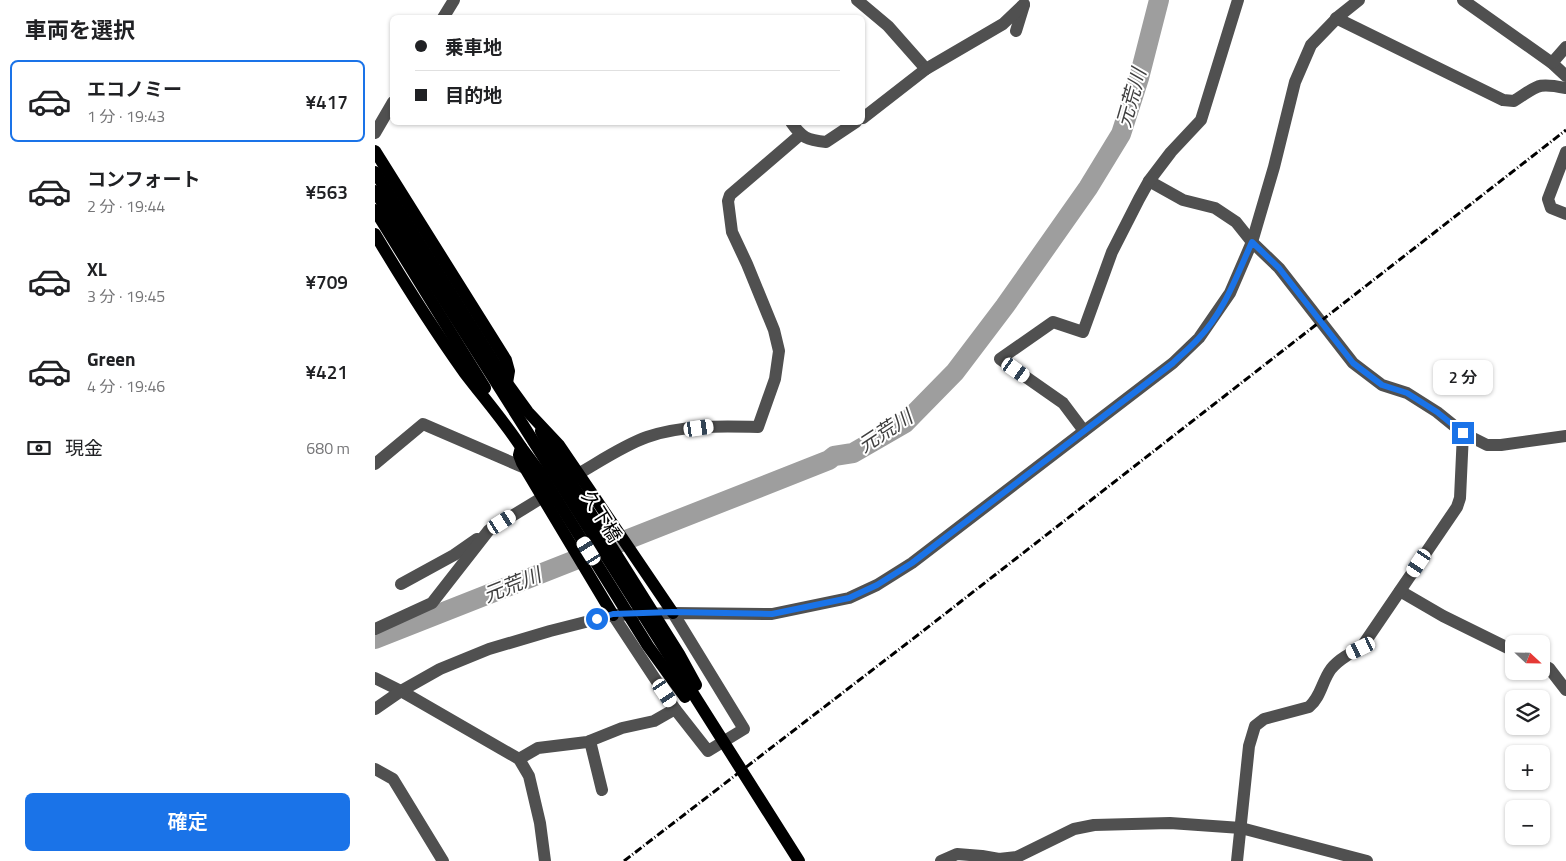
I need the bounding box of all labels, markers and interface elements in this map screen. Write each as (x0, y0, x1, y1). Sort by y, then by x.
text: 車両を選択 (25, 13, 135, 47)
text: 乗車地 (445, 32, 502, 61)
water label: 元荒川 (1107, 63, 1154, 131)
text: エコノミー (87, 74, 182, 103)
icon: car (27, 79, 72, 124)
text: 目的地 (445, 80, 502, 109)
text: ¥417 (305, 87, 348, 116)
text: 1 分 · 19:43 (87, 104, 165, 128)
text: コンフォート (87, 164, 200, 193)
icon: car (27, 169, 72, 214)
text: ¥563 (305, 177, 348, 206)
text: 2 分 · 19:44 (87, 194, 165, 218)
text: XL (87, 254, 107, 283)
icon: car (27, 259, 72, 304)
text: ¥709 (305, 267, 348, 296)
text: 3 分 · 19:45 (87, 284, 165, 308)
text: Green (87, 344, 136, 373)
icon: car (27, 349, 72, 394)
car (999, 355, 1032, 385)
text: ¥421 (305, 357, 348, 386)
callout: 2 分 (1433, 360, 1493, 396)
text: 2 分 (1449, 365, 1477, 389)
text: 4 分 · 19:46 (87, 374, 165, 398)
water label: 元荒川 (851, 400, 920, 460)
car (683, 418, 714, 438)
route end (1452, 422, 1474, 444)
text: 現金 (65, 433, 103, 462)
icon: cash (25, 434, 53, 462)
text: 680 m (306, 436, 350, 460)
street label: 久下橋 (575, 484, 630, 548)
car (485, 508, 518, 536)
car (574, 534, 603, 568)
car (1404, 546, 1433, 580)
water label: 元荒川 (478, 558, 547, 610)
route start (586, 608, 608, 630)
car (1344, 635, 1377, 661)
north arrow (1505, 635, 1550, 680)
map controls (1505, 635, 1550, 845)
car (650, 676, 679, 710)
button: layers (1505, 690, 1550, 735)
button: + (1505, 745, 1550, 790)
button: 確定 (25, 793, 350, 851)
button: − (1505, 800, 1550, 845)

